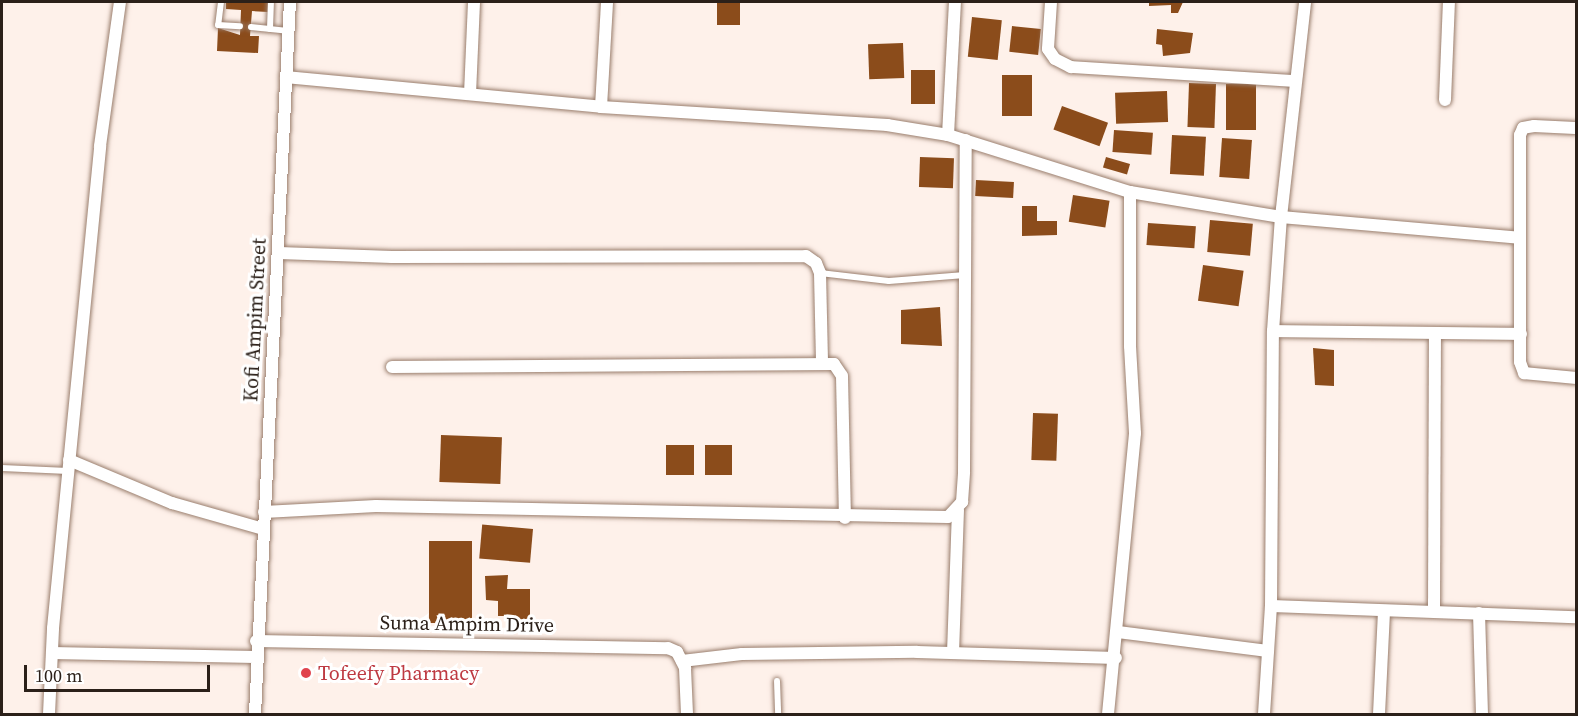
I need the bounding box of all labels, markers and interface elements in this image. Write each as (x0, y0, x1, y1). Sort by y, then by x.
street label: Kofi Ampim Street (239, 238, 271, 402)
street label: Suma Ampim Drive (380, 610, 554, 638)
scale bar (27, 653, 213, 691)
place label: Tofeefy Pharmacy (318, 661, 479, 685)
text: 100 m (35, 663, 82, 688)
marker: Tofeefy Pharmacy (299, 666, 313, 680)

